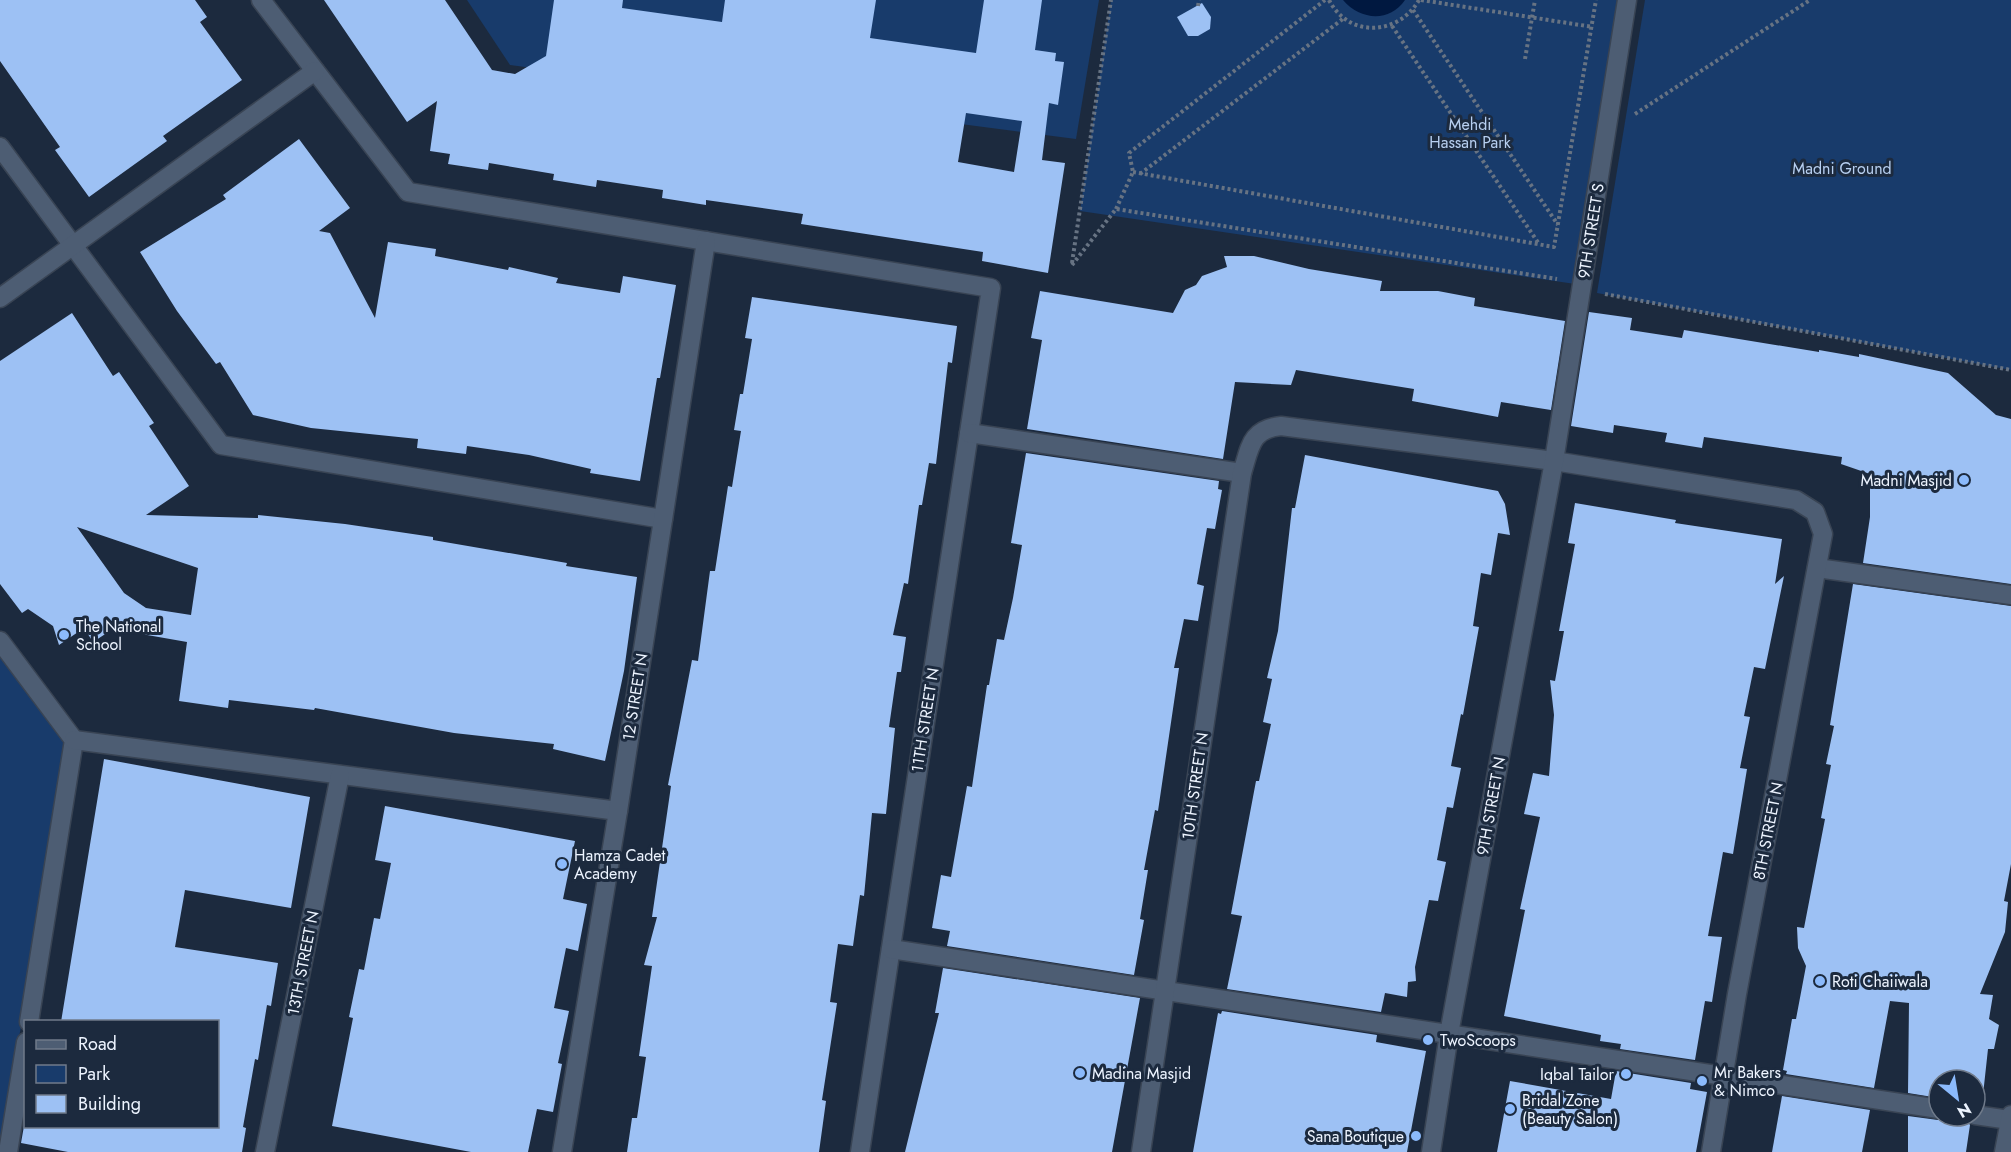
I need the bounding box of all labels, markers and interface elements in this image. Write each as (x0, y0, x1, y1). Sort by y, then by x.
park label: Mehdi Hassan Park (1429, 113, 1512, 154)
park label: Madni Ground (1792, 157, 1892, 180)
street label: 9TH STREET S (1572, 181, 1610, 280)
place label: Madni Masjid (1860, 469, 1952, 492)
marker: Madni Masjid (1957, 473, 1971, 487)
place label: The National School (76, 615, 162, 656)
marker: The National School (57, 628, 71, 642)
street label: 12 STREET N (617, 651, 653, 743)
street label: 11TH STREET N (905, 666, 945, 774)
street label: 10TH STREET N (1176, 731, 1214, 841)
street label: 9TH STREET N (1471, 755, 1511, 857)
street label: 8TH STREET N (1747, 780, 1789, 882)
place label: Hamza Cadet Academy (574, 844, 665, 885)
marker: Hamza Cadet Academy (555, 857, 569, 871)
street label: 13TH STREET N (282, 909, 324, 1017)
place label: Roti Chaiiwala (1832, 970, 1928, 993)
marker: Roti Chaiiwala (1813, 974, 1827, 988)
legend (24, 1020, 219, 1128)
place label: TwoScoops (1440, 1029, 1516, 1052)
text: Road (78, 1031, 117, 1057)
marker: TwoScoops (1421, 1033, 1435, 1047)
text: Park (78, 1061, 110, 1087)
place label: Mr Bakers & Nimco (1714, 1061, 1781, 1102)
place label: Madina Masjid (1092, 1062, 1191, 1085)
place label: Iqbal Tailor (1540, 1063, 1615, 1086)
marker: Madina Masjid (1073, 1066, 1087, 1080)
marker: Iqbal Tailor (1619, 1067, 1633, 1081)
north arrow (1927, 1068, 1987, 1128)
marker: Mr Bakers & Nimco (1695, 1074, 1709, 1088)
place label: Bridal Zone (Beauty Salon) (1522, 1089, 1618, 1130)
text: Building (78, 1091, 141, 1117)
text: N (1953, 1097, 1976, 1124)
marker: Bridal Zone (Beauty Salon) (1503, 1102, 1517, 1116)
place label: Sana Boutique (1307, 1125, 1404, 1148)
marker: Sana Boutique (1409, 1129, 1423, 1143)

